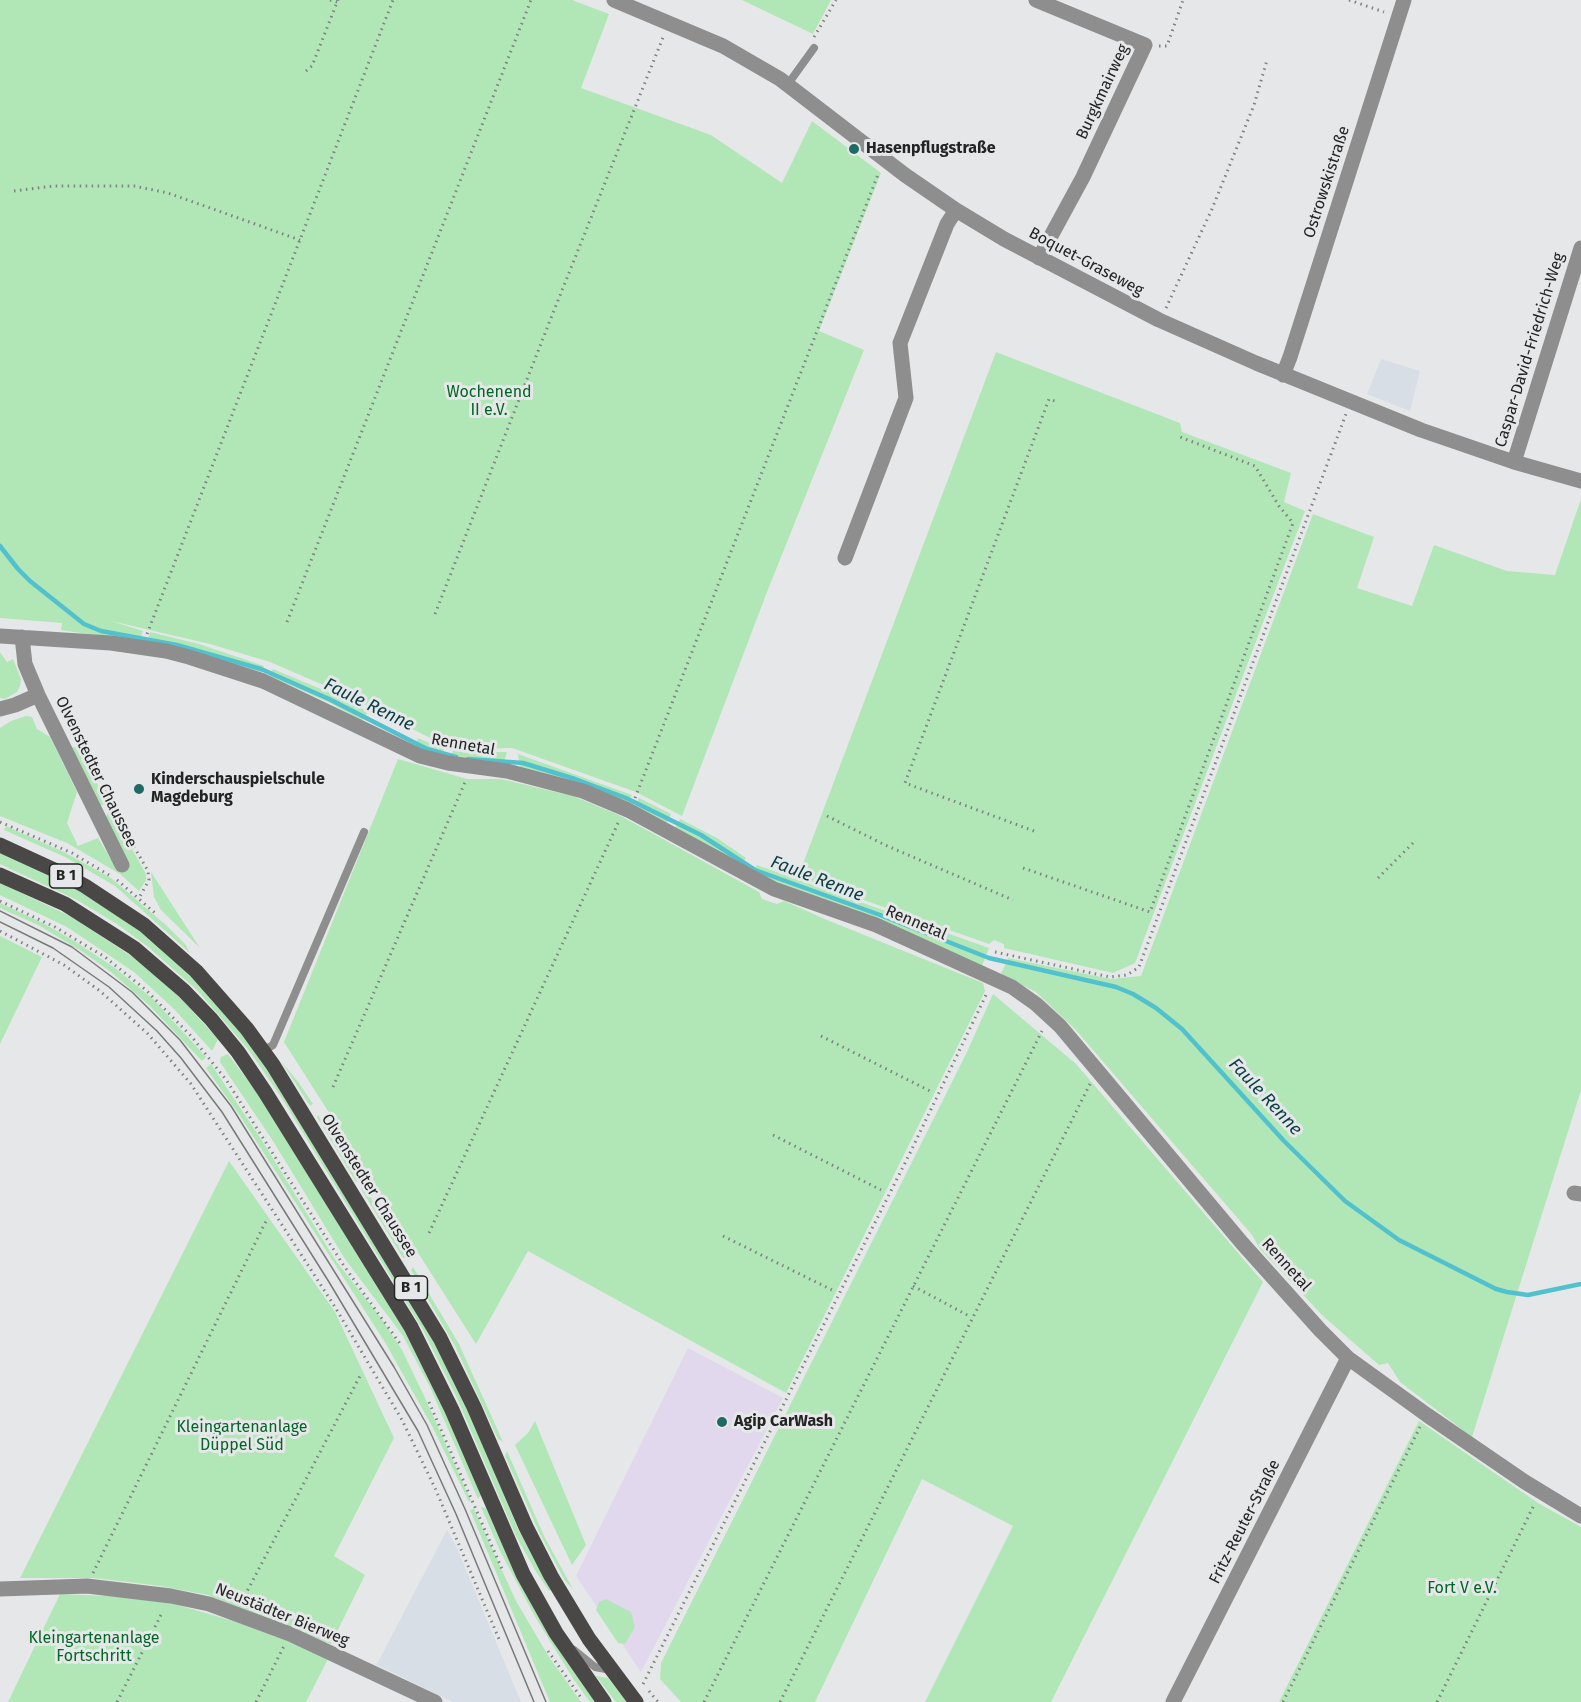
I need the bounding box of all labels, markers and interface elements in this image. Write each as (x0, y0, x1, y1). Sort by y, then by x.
street label: Burgkmairweg (1073, 41, 1133, 143)
street label: Ostrowskistraße (1300, 123, 1354, 241)
place label: Hasenpflugstraße (866, 139, 996, 159)
marker: Hasenpflugstraße (847, 142, 861, 156)
street label: Boquet-Graseweg (1025, 224, 1147, 300)
street label: Caspar-David-Friedrich-Weg (1491, 250, 1569, 450)
park label: Wochenend II e.V. (446, 383, 532, 421)
water label: Faule Renne (320, 674, 418, 736)
street label: Olvenstedter Chaussee (51, 693, 141, 851)
street label: Rennetal (430, 730, 496, 760)
place label: Kinderschauspielschule Magdeburg (151, 770, 325, 808)
marker: Kinderschauspielschule Magdeburg (132, 782, 146, 796)
water label: Faule Renne (767, 851, 867, 907)
road number: B 1 (50, 864, 82, 888)
street label: Rennetal (883, 902, 949, 944)
water label: Faule Renne (1224, 1054, 1306, 1140)
street label: Olvenstedter Chaussee (317, 1111, 421, 1261)
street label: Rennetal (1257, 1235, 1315, 1295)
road number: B 1 (394, 1276, 428, 1300)
place label: Agip CarWash (734, 1412, 833, 1432)
marker: Agip CarWash (715, 1415, 729, 1429)
park label: Kleingartenanlage Düppel Süd (176, 1418, 308, 1456)
street label: Fritz-Reuter-Straße (1205, 1457, 1285, 1587)
street label: Neustädter Bierweg (212, 1579, 352, 1651)
park label: Fort V e.V. (1427, 1579, 1497, 1599)
park label: Kleingartenanlage Fortschritt (28, 1629, 160, 1667)

